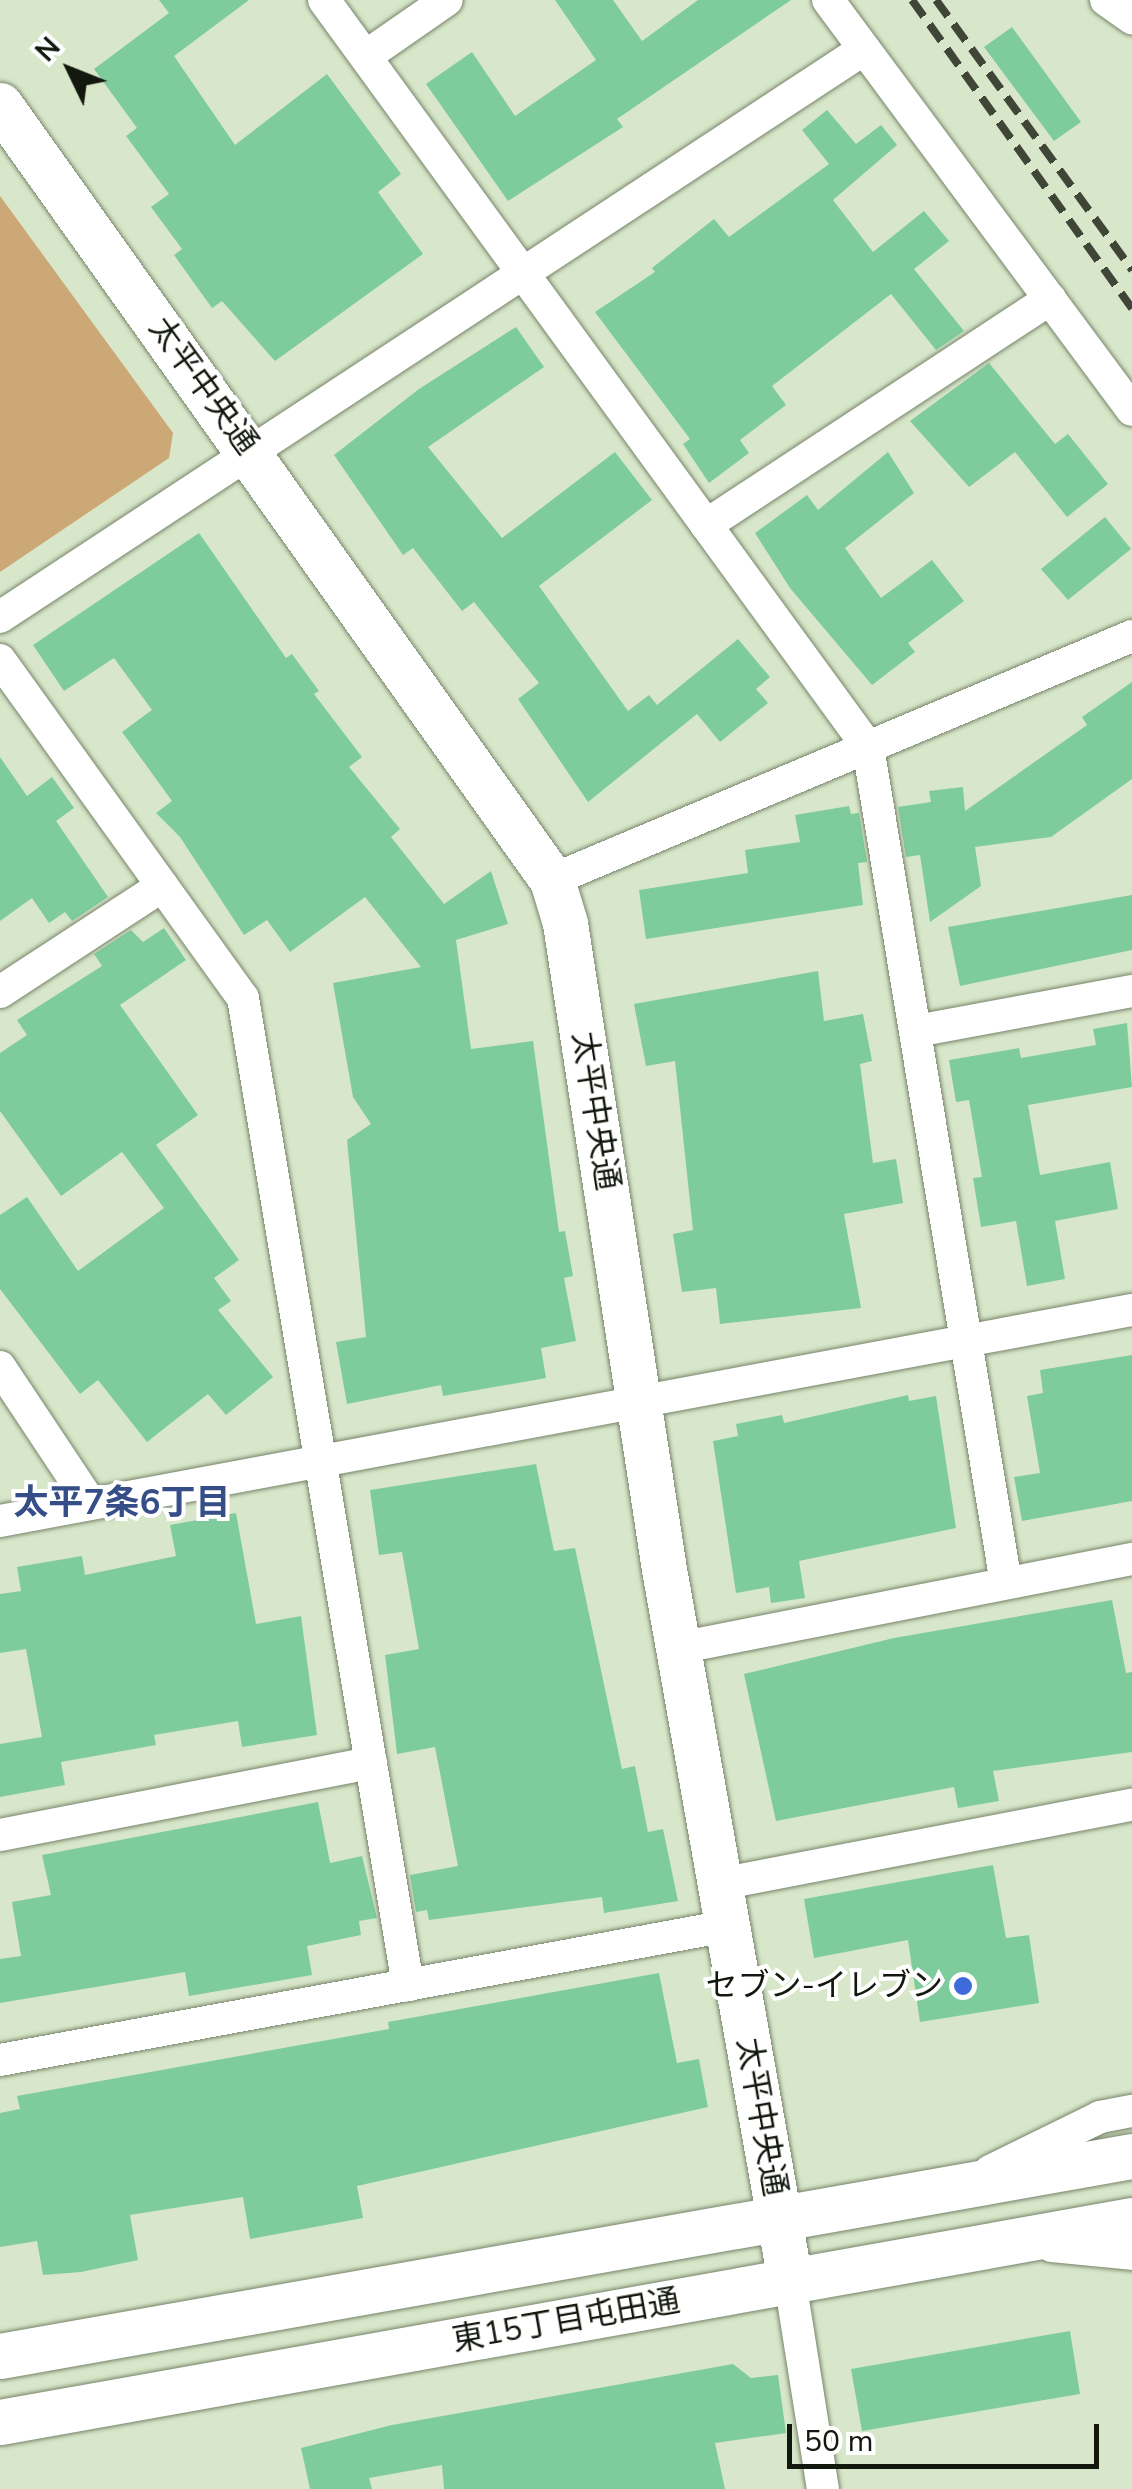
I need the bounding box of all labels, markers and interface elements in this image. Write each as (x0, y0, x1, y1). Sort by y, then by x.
north arrow (20, 20, 120, 120)
text: N (27, 29, 69, 70)
street label: 太平中央通 (140, 310, 266, 462)
street label: 太平中央通 (564, 1029, 626, 1193)
district label: 太平7条6丁目 (14, 1482, 230, 1524)
place label: セブン-イレブン (705, 1967, 943, 2005)
marker: セブン-イレブン (952, 1975, 974, 1997)
street label: 太平中央通 (728, 2035, 794, 2199)
street label: 東15丁目屯田通 (449, 2282, 683, 2360)
scale bar (792, 2404, 1104, 2466)
text: 50 m (804, 2421, 873, 2462)

